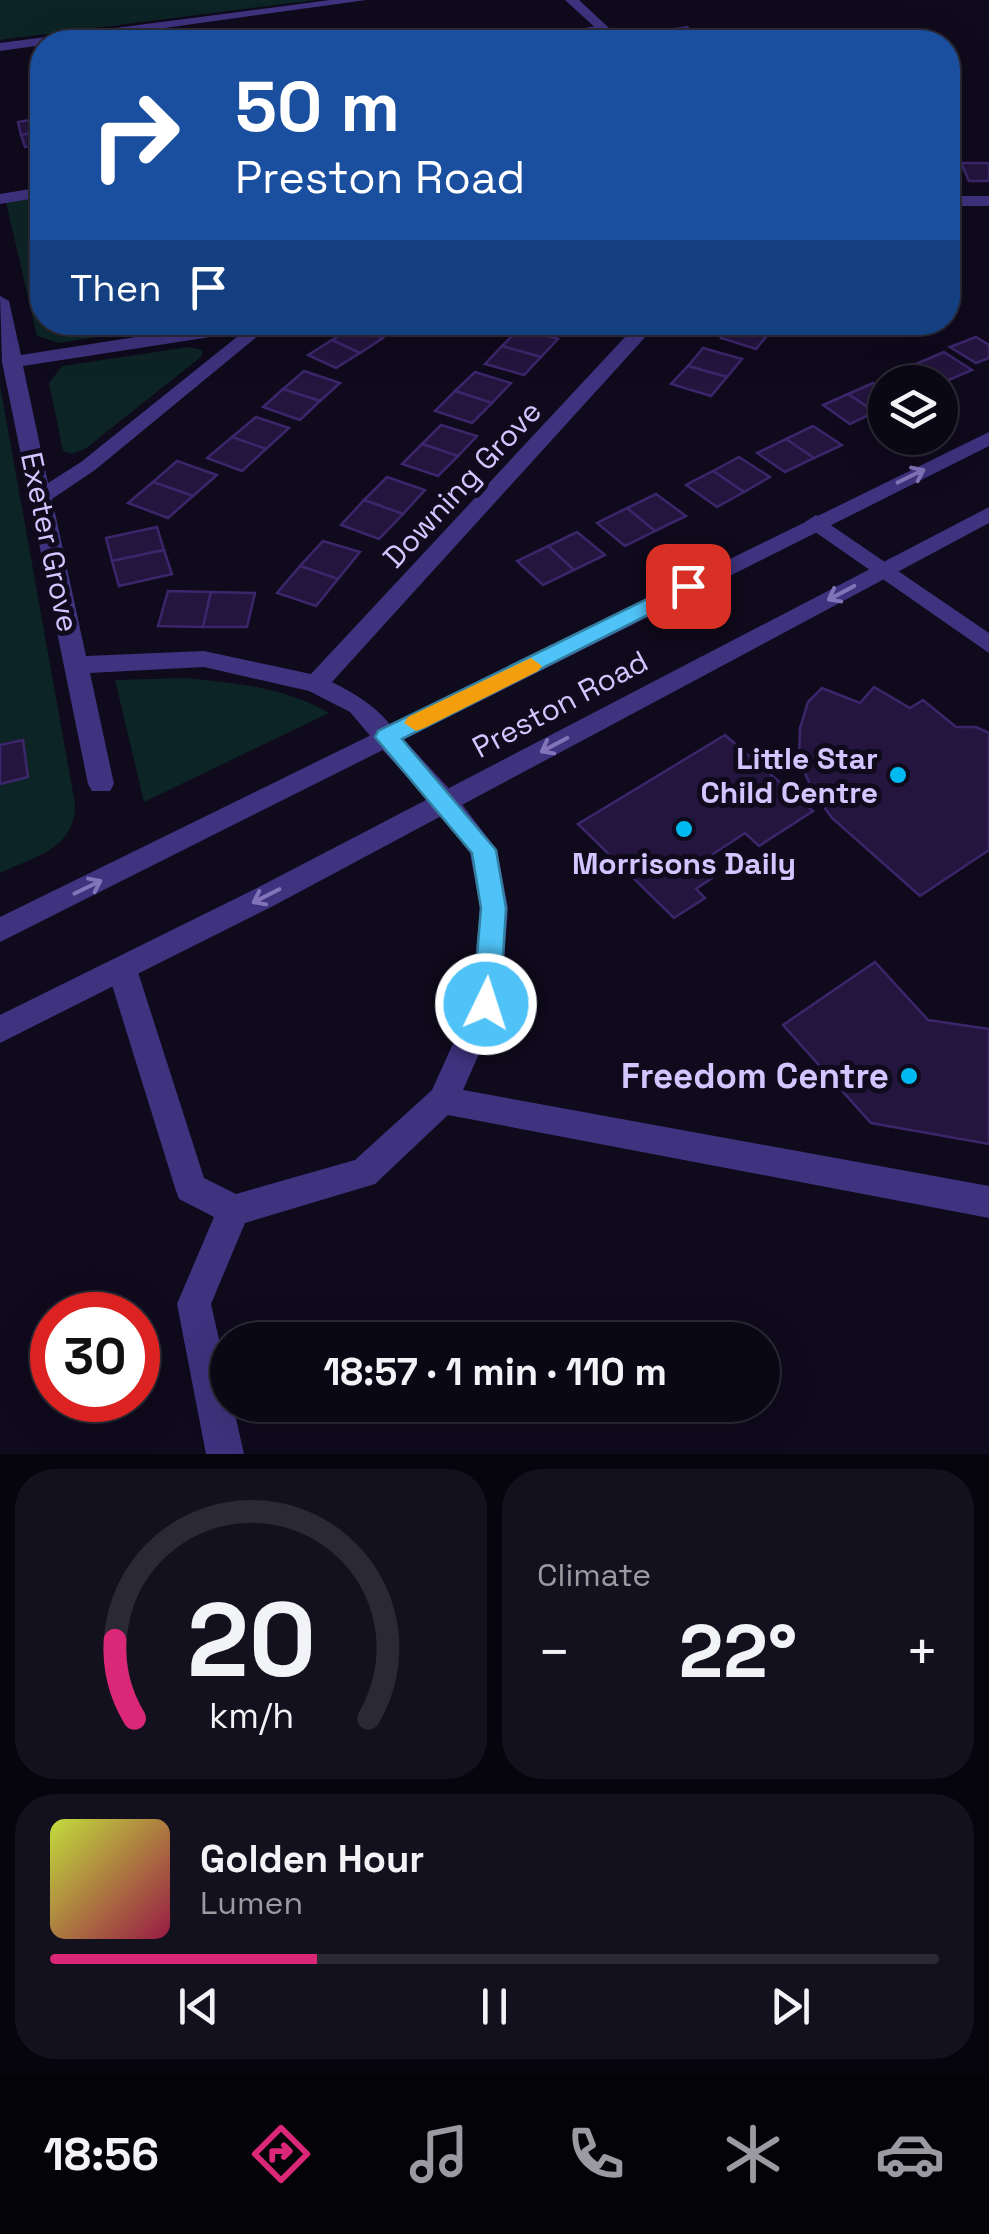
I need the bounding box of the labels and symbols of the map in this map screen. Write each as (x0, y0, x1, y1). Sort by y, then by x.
street label: Downing Grove (374, 392, 550, 576)
street label: Exeter Grove (12, 449, 88, 635)
one-way arrow (895, 466, 925, 485)
pin (646, 544, 731, 629)
one-way arrow (827, 583, 857, 603)
street label: Preston Road (465, 641, 655, 767)
one-way arrow (539, 735, 569, 755)
place label: Little Star Child Centre (700, 739, 878, 812)
marker: Little Star Child Centre (887, 764, 909, 786)
marker: Morrisons Daily (673, 818, 695, 840)
place label: Morrisons Daily (572, 844, 796, 883)
one-way arrow (72, 877, 102, 896)
one-way arrow (252, 887, 282, 906)
position arrow (434, 952, 538, 1056)
place label: Freedom Centre (621, 1054, 889, 1098)
marker: Freedom Centre (898, 1065, 920, 1087)
speed limit sign: 30 (30, 1292, 160, 1422)

